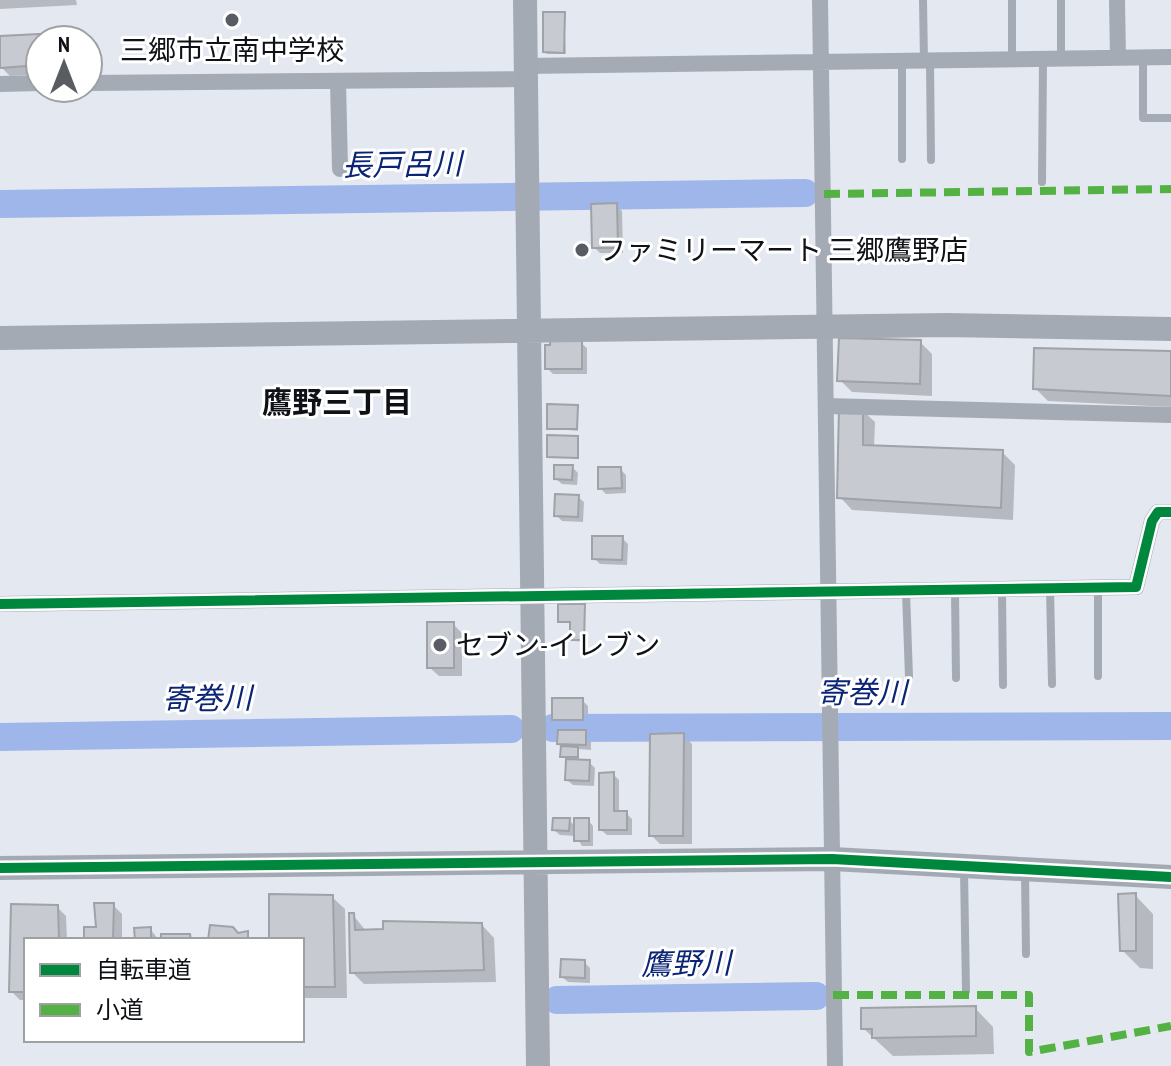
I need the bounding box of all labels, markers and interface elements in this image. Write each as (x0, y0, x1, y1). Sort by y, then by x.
marker: 三郷市立南中学校 (223, 11, 241, 29)
north arrow (24, 24, 104, 104)
text: N (58, 30, 70, 58)
place label: 三郷市立南中学校 (120, 31, 344, 68)
water label: 長戸呂川 (342, 143, 465, 184)
place label: ファミリーマート 三郷鷹野店 (598, 231, 968, 268)
marker: ファミリーマート 三郷鷹野店 (573, 241, 591, 259)
district label: 鷹野三丁目 (262, 382, 412, 421)
place label: セブン-イレブン (456, 626, 660, 663)
marker: セブン-イレブン (431, 636, 449, 654)
water label: 寄巻川 (817, 672, 910, 711)
water label: 寄巻川 (162, 677, 255, 718)
legend (24, 938, 304, 1042)
water label: 鷹野川 (641, 942, 734, 983)
text: 自転車道 (96, 954, 192, 985)
text: 小道 (96, 994, 144, 1025)

